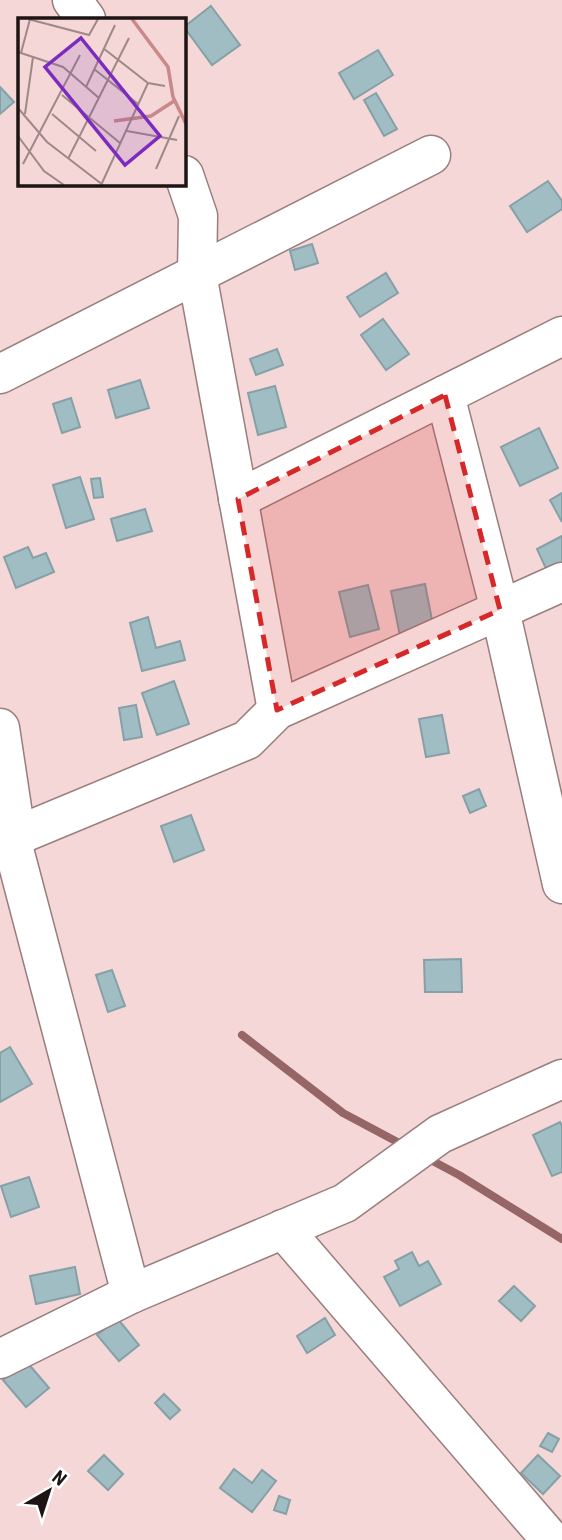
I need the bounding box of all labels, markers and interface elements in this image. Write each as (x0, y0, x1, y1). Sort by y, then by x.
inset map (18, 18, 186, 186)
north arrow (14, 1456, 84, 1526)
text: N (48, 1466, 71, 1491)

